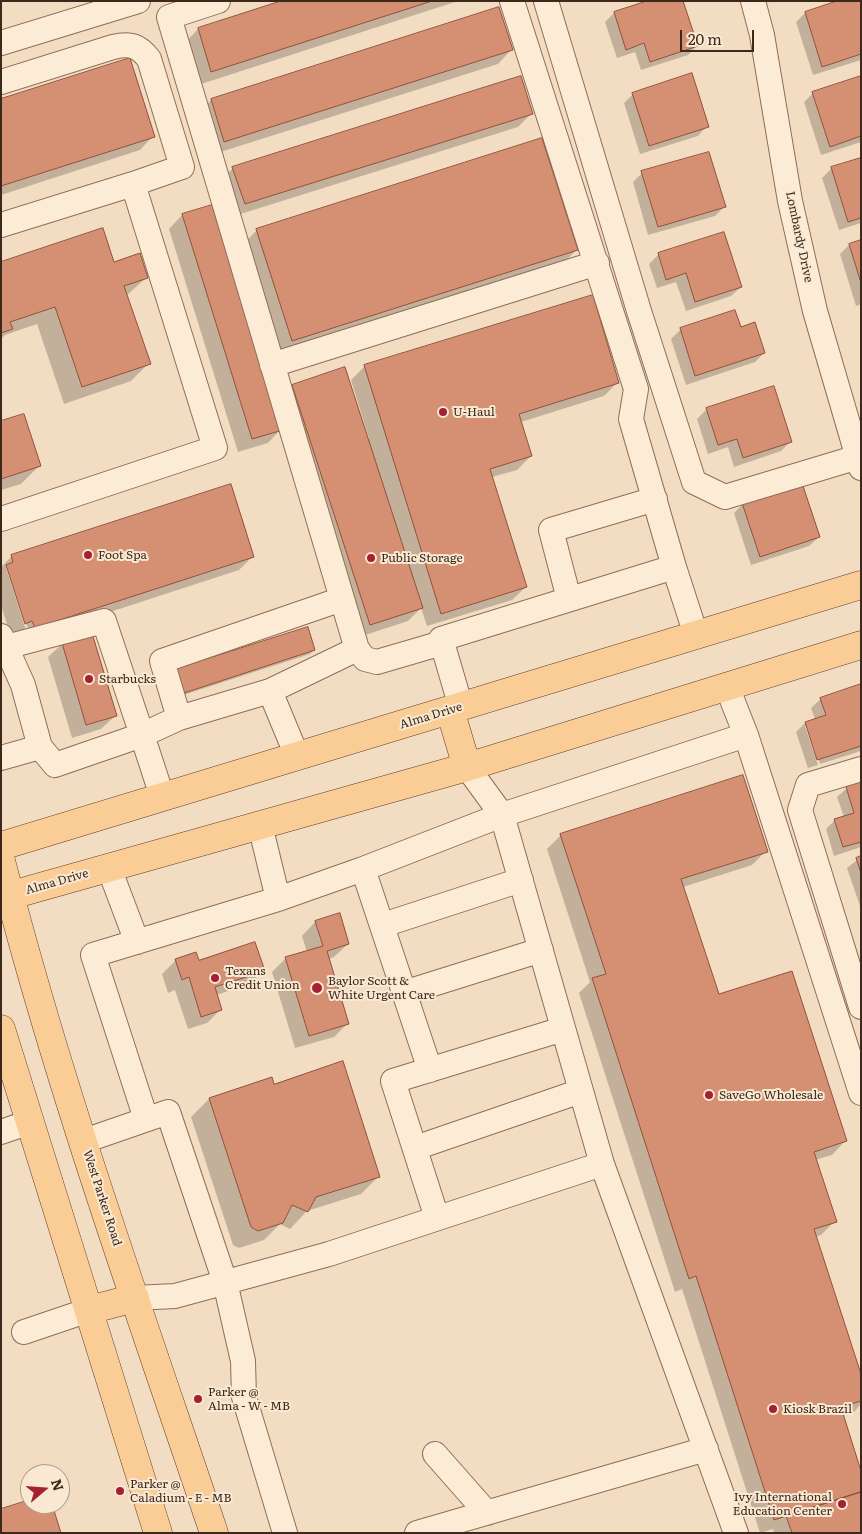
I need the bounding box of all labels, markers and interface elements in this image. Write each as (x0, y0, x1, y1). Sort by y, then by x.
scale bar (682, 20, 756, 52)
text: 20 m (688, 27, 722, 50)
street label: Lombardy Drive (782, 190, 816, 284)
place label: U-Haul (453, 405, 495, 419)
marker: U-Haul (437, 406, 449, 418)
place label: Foot Spa (98, 548, 147, 562)
marker: Foot Spa (82, 549, 94, 561)
place label: Public Storage (381, 551, 463, 565)
marker: Public Storage (365, 552, 377, 564)
place label: Starbucks (99, 672, 156, 686)
marker: Starbucks (83, 673, 95, 685)
street label: Alma Drive (398, 700, 464, 732)
street label: Alma Drive (24, 866, 90, 898)
place label: Texans Credit Union (225, 964, 300, 992)
marker: Texans Credit Union (209, 972, 221, 984)
place label: Baylor Scott & White Urgent Care (328, 974, 435, 1002)
marker: Baylor Scott & White Urgent Care (310, 981, 324, 995)
place label: SaveGo Wholesale (719, 1088, 823, 1102)
marker: SaveGo Wholesale (703, 1089, 715, 1101)
street label: West Parker Road (80, 1148, 124, 1248)
place label: Parker @ Alma - W - MB (208, 1385, 290, 1413)
marker: Parker @ Alma - W - MB (192, 1393, 204, 1405)
place label: Kiosk Brazil (783, 1402, 852, 1416)
marker: Kiosk Brazil (767, 1403, 779, 1415)
north arrow (20, 1464, 70, 1514)
text: N (47, 1476, 70, 1493)
place label: Parker @ Caladium - E - MB (130, 1477, 231, 1505)
marker: Parker @ Caladium - E - MB (114, 1485, 126, 1497)
place label: Ivy International Education Center (733, 1490, 832, 1518)
marker: Ivy International Education Center (836, 1498, 848, 1510)

